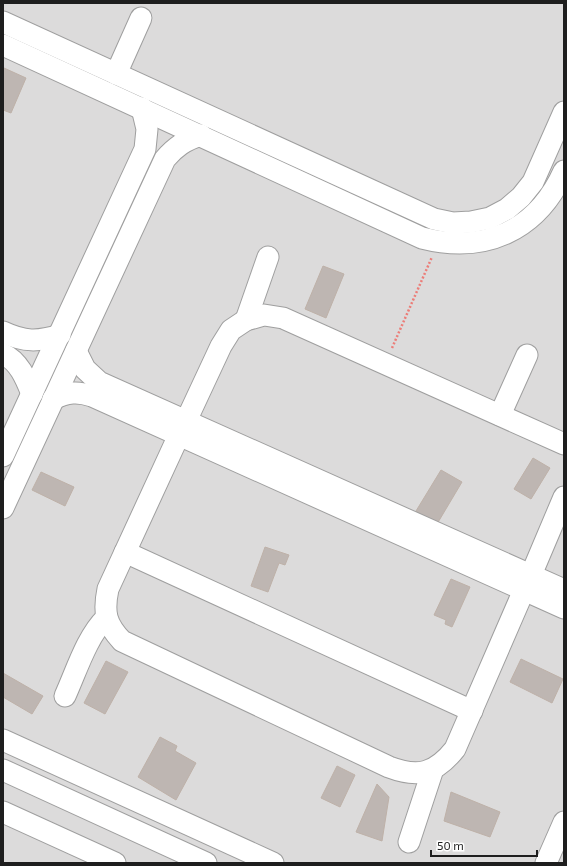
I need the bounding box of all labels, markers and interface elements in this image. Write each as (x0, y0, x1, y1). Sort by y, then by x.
scale bar (431, 832, 537, 858)
text: 50 m (437, 838, 464, 852)

